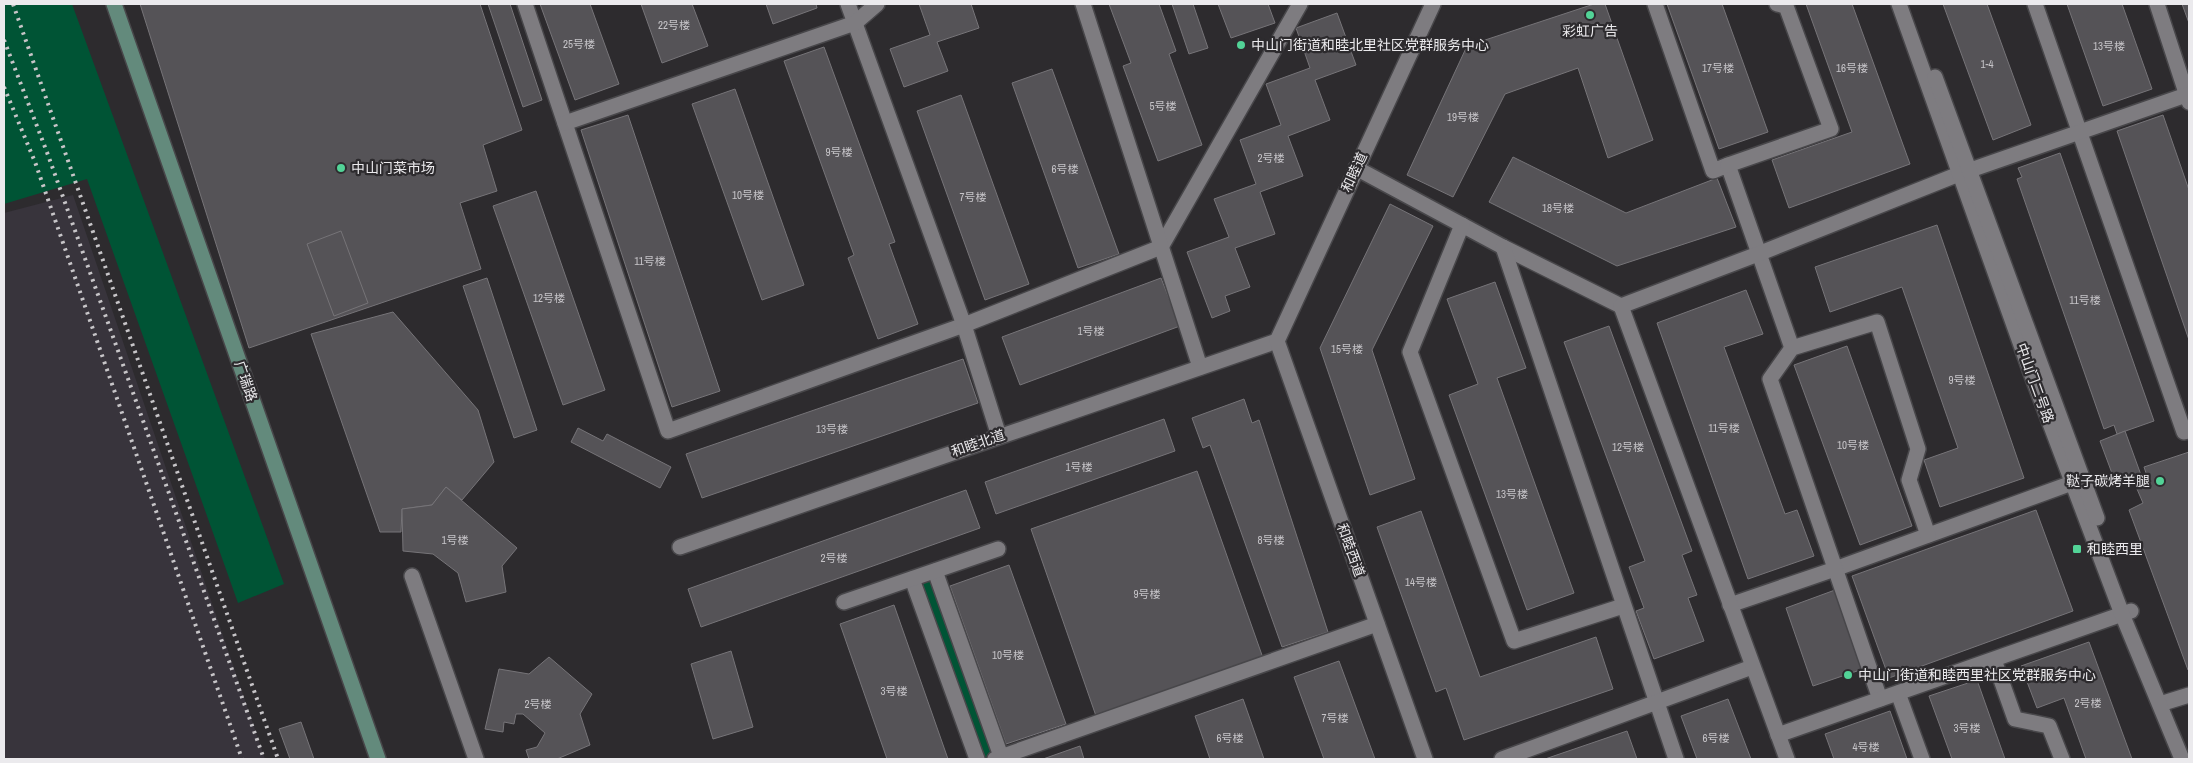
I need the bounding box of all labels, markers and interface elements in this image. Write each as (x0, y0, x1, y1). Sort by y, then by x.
marker: 彩虹广告 (1584, 9, 1596, 21)
house number: 22号楼 (658, 18, 690, 32)
place label: 彩虹广告 (1562, 22, 1618, 40)
place label: 中山门街道和睦北里社区党群服务中心 (1251, 36, 1489, 54)
house number: 25号楼 (563, 37, 595, 51)
marker: 中山门街道和睦北里社区党群服务中心 (1235, 39, 1247, 51)
house number: 13号楼 (2093, 39, 2125, 53)
house number: 1-4 (1980, 57, 1994, 71)
house number: 17号楼 (1702, 61, 1734, 75)
house number: 16号楼 (1836, 61, 1868, 75)
house number: 5号楼 (1149, 99, 1177, 113)
house number: 19号楼 (1447, 110, 1479, 124)
house number: 9号楼 (825, 145, 853, 159)
street label: 和睦道 (1337, 149, 1371, 195)
house number: 2号楼 (1257, 151, 1285, 165)
place label: 中山门菜市场 (351, 159, 435, 177)
marker: 中山门菜市场 (335, 162, 347, 174)
house number: 6号楼 (1051, 162, 1079, 176)
house number: 10号楼 (732, 188, 764, 202)
house number: 7号楼 (959, 190, 987, 204)
house number: 18号楼 (1542, 201, 1574, 215)
house number: 11号楼 (634, 254, 666, 268)
house number: 12号楼 (533, 291, 565, 305)
house number: 11号楼 (2069, 293, 2101, 307)
house number: 1号楼 (1077, 324, 1105, 338)
street label: 中山门二号路 (2012, 340, 2058, 426)
house number: 15号楼 (1331, 342, 1363, 356)
street label: 广瑞路 (231, 358, 261, 404)
house number: 9号楼 (1948, 373, 1976, 387)
house number: 11号楼 (1708, 421, 1740, 435)
house number: 13号楼 (816, 422, 848, 436)
street label: 和睦北道 (949, 425, 1007, 461)
house number: 10号楼 (1837, 438, 1869, 452)
house number: 12号楼 (1612, 440, 1644, 454)
house number: 1号楼 (1065, 460, 1093, 474)
place label: 鞑子碳烤羊腿 (2066, 472, 2150, 490)
marker: 鞑子碳烤羊腿 (2154, 475, 2166, 487)
house number: 13号楼 (1496, 487, 1528, 501)
street label: 和睦西道 (1333, 521, 1369, 579)
house number: 1号楼 (441, 533, 469, 547)
house number: 8号楼 (1257, 533, 1285, 547)
place label: 和睦西里 (2087, 540, 2143, 558)
marker: 和睦西里 (2071, 543, 2083, 555)
house number: 2号楼 (820, 551, 848, 565)
house number: 14号楼 (1405, 575, 1437, 589)
house number: 9号楼 (1133, 587, 1161, 601)
house number: 10号楼 (992, 648, 1024, 662)
place label: 中山门街道和睦西里社区党群服务中心 (1858, 666, 2096, 684)
marker: 中山门街道和睦西里社区党群服务中心 (1842, 669, 1854, 681)
house number: 3号楼 (880, 684, 908, 698)
house number: 2号楼 (2074, 696, 2102, 710)
house number: 2号楼 (524, 697, 552, 711)
house number: 7号楼 (1321, 711, 1349, 725)
house number: 3号楼 (1953, 721, 1981, 735)
house number: 6号楼 (1216, 731, 1244, 745)
house number: 6号楼 (1702, 731, 1730, 745)
house number: 4号楼 (1852, 740, 1880, 754)

